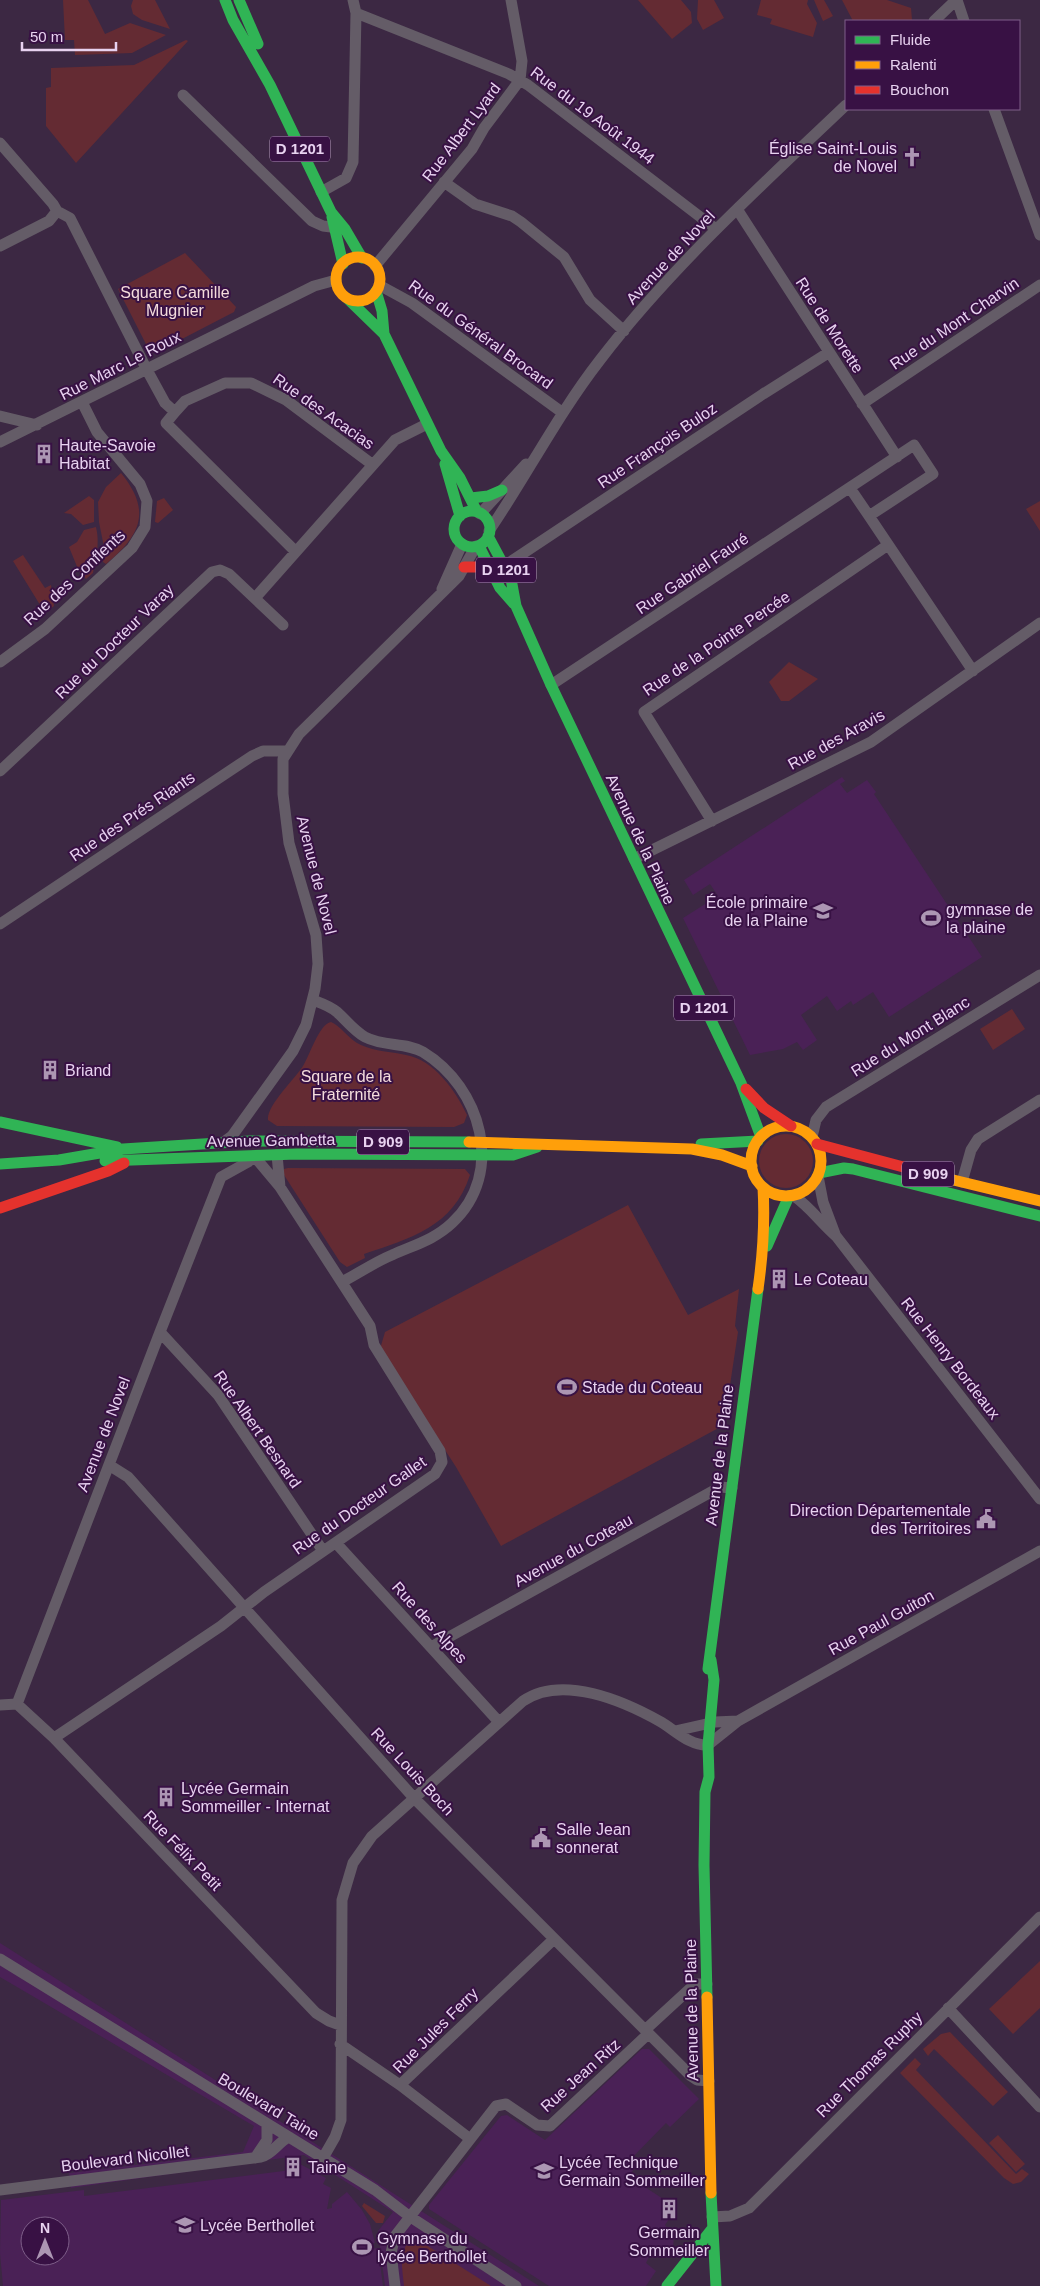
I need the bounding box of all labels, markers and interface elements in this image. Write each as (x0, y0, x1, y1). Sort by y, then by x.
scale bar (22, 20, 116, 52)
legend (845, 20, 1020, 110)
text: 50 m (30, 28, 63, 45)
text: Fluide (890, 31, 931, 48)
text: Ralenti (890, 56, 937, 73)
street label: Rue du 19 Août 1944 (528, 63, 658, 167)
street label: Rue Albert Lyard (419, 80, 504, 185)
text: Bouchon (890, 81, 949, 98)
road number: D 1201 (270, 136, 330, 162)
place label: Église Saint-Louis de Novel (769, 139, 897, 175)
church icon: Église Saint-Louis de Novel (901, 146, 923, 168)
street label: Avenue de Novel (623, 207, 718, 308)
street label: Rue de Morette (792, 274, 867, 376)
street label: Rue du Mont Charvin (887, 274, 1022, 373)
street label: Rue du Général Brocard (406, 277, 556, 392)
park label: Square Camille Mugnier (120, 284, 230, 319)
street label: Rue Marc Le Roux (57, 328, 184, 403)
street label: Rue des Acacias (270, 370, 377, 453)
street label: Rue François Buloz (595, 399, 720, 491)
place label: Haute-Savoie Habitat (59, 437, 156, 472)
building icon: Haute-Savoie Habitat (33, 443, 55, 465)
street label: Rue des Conflents (20, 526, 128, 628)
street label: Rue Gabriel Fauré (633, 530, 752, 617)
road number: D 1201 (476, 558, 536, 582)
street label: Rue du Docteur Varay (52, 581, 177, 702)
street label: Rue de la Pointe Percée (640, 588, 793, 699)
street label: Rue des Aravis (785, 706, 887, 773)
street label: Rue des Prés Riants (67, 768, 198, 864)
street label: Avenue de la Plaine (603, 771, 678, 907)
street label: Avenue de Novel (294, 814, 339, 936)
place label: École primaire de la Plaine (706, 893, 808, 929)
school or university icon: École primaire de la Plaine (812, 900, 834, 922)
place label: gymnase de la plaine (946, 901, 1033, 936)
sports icon: gymnase de la plaine (920, 907, 942, 929)
street label: Rue du Mont Blanc (848, 993, 972, 1080)
road number: D 1201 (674, 996, 734, 1020)
building icon: Briand (39, 1059, 61, 1081)
place label: Briand (65, 1062, 111, 1079)
park label: Square de la Fraternité (301, 1068, 391, 1103)
road number: D 909 (357, 1130, 409, 1154)
street label: Avenue Gambetta (207, 1131, 336, 1150)
road number: D 909 (902, 1162, 954, 1186)
building icon: Le Coteau (768, 1268, 790, 1290)
place label: Le Coteau (794, 1271, 868, 1288)
street label: Rue Henry Bordeaux (898, 1294, 1003, 1422)
street label: Rue Albert Besnard (211, 1368, 304, 1491)
street label: Avenue de Novel (74, 1374, 133, 1494)
sports icon: Stade du Coteau (556, 1376, 578, 1398)
place label: Stade du Coteau (582, 1379, 702, 1396)
street label: Avenue de la Plaine (702, 1383, 737, 1527)
street label: Rue du Docteur Gallet (290, 1453, 429, 1558)
place label: Direction Départementale des Territoires (790, 1502, 971, 1537)
public building icon: Direction Départementale des Territoires (975, 1508, 997, 1530)
street label: Avenue du Coteau (511, 1511, 635, 1590)
street label: Rue des Alpes (389, 1578, 470, 1666)
street label: Rue Paul Guiton (826, 1587, 937, 1658)
street label: Rue Louis Boch (368, 1724, 457, 1818)
place label: Lycée Germain Sommeiller - Internat (181, 1780, 330, 1815)
building icon: Lycée Germain Sommeiller - Internat (155, 1786, 177, 1808)
street label: Rue Félix Petit (140, 1807, 225, 1894)
place label: Salle Jean sonnerat (556, 1821, 631, 1856)
public building icon: Salle Jean sonnerat (530, 1827, 552, 1849)
street label: Avenue de la Plaine (682, 1939, 701, 2081)
street label: Rue Jules Ferry (389, 1984, 481, 2076)
street label: Rue Thomas Ruphy (813, 2008, 926, 2121)
street label: Rue Jean Ritz (537, 2035, 623, 2115)
street label: Boulevard Taine (215, 2070, 322, 2143)
street label: Boulevard Nicollet (60, 2142, 191, 2175)
place label: Lycée Technique Germain Sommeiller (559, 2154, 705, 2189)
building icon: Taine (282, 2156, 304, 2178)
place label: Taine (308, 2159, 346, 2176)
school or university icon: Lycée Technique Germain Sommeiller (533, 2160, 555, 2182)
building icon: Germain Sommeiller (658, 2198, 680, 2220)
school or university icon: Lycée Berthollet (174, 2214, 196, 2236)
north arrow (20, 2216, 70, 2266)
place label: Lycée Berthollet (200, 2217, 315, 2234)
text: N (40, 2220, 50, 2236)
place label: Germain Sommeiller (629, 2224, 710, 2259)
place label: Gymnase du lycée Berthollet (377, 2230, 487, 2265)
sports icon: Gymnase du lycée Berthollet (351, 2236, 373, 2258)

